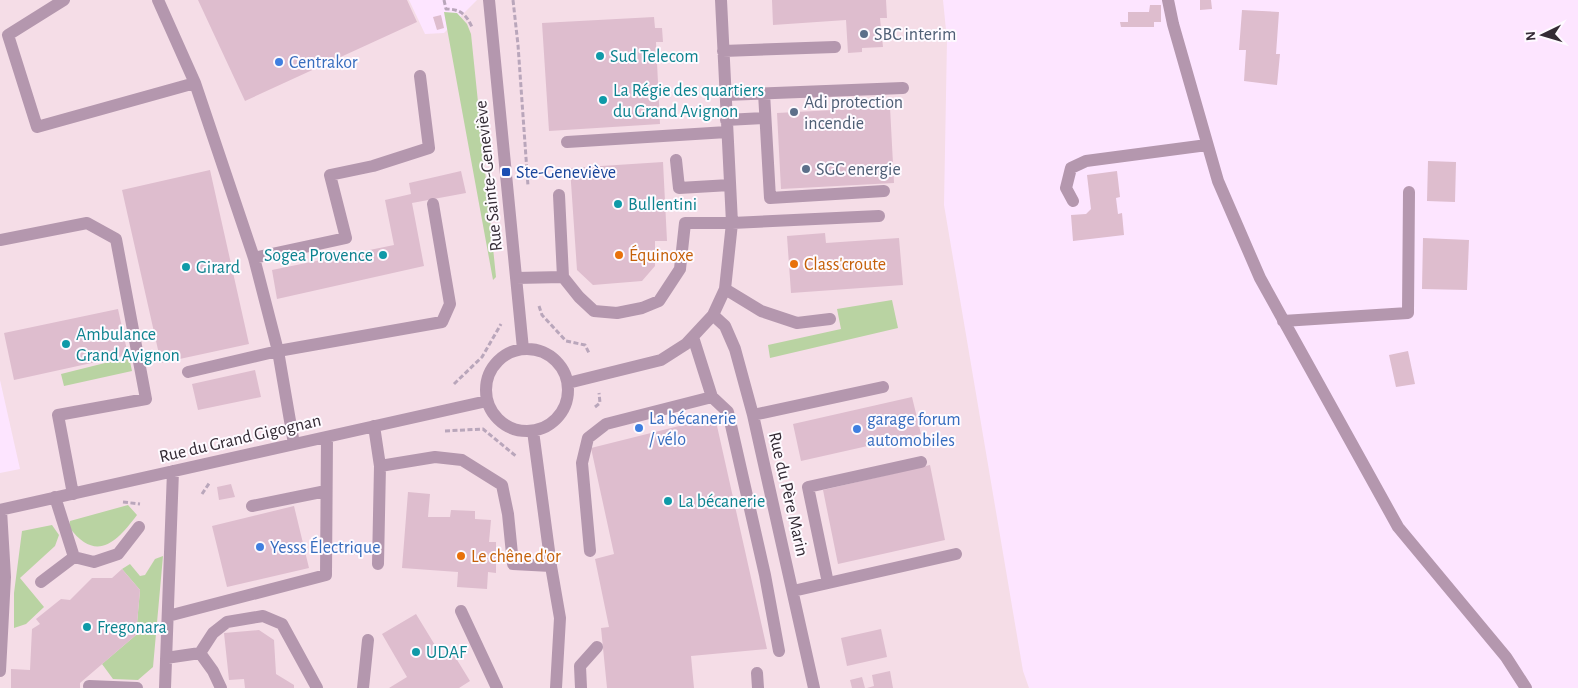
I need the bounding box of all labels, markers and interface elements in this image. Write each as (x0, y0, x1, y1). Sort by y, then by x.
north arrow (1518, 10, 1568, 60)
place label: SBC interim (874, 26, 957, 44)
marker: SBC interim (858, 28, 870, 40)
text: N (1524, 31, 1538, 42)
place label: Sud Telecom (610, 48, 699, 66)
marker: Sud Telecom (594, 50, 606, 62)
place label: Centrakor (289, 54, 358, 72)
marker: Centrakor (273, 56, 285, 68)
place label: La Régie des quartiers du Grand Avignon (613, 82, 764, 121)
marker: La Régie des quartiers du Grand Avignon (597, 94, 609, 106)
place label: Adi protection incendie (804, 94, 903, 133)
street label: Rue Sainte-Geneviève (472, 100, 506, 252)
marker: Adi protection incendie (788, 106, 800, 118)
place label: SGC energie (816, 161, 901, 179)
marker: SGC energie (800, 163, 812, 175)
place label: Ste-Geneviève (516, 164, 616, 182)
marker: Ste-Geneviève (500, 166, 512, 178)
place label: Bullentini (628, 196, 697, 214)
marker: Bullentini (612, 198, 624, 210)
place label: Équinoxe (629, 244, 694, 265)
place label: Sogea Provence (264, 247, 373, 265)
marker: Sogea Provence (377, 249, 389, 261)
marker: Équinoxe (613, 249, 625, 261)
place label: Class'croute (804, 256, 886, 274)
marker: Class'croute (788, 258, 800, 270)
place label: Girard (196, 259, 240, 277)
marker: Girard (180, 261, 192, 273)
place label: Ambulance Grand Avignon (76, 326, 180, 365)
marker: Ambulance Grand Avignon (60, 338, 72, 350)
place label: La bécanerie / vélo (649, 410, 736, 449)
place label: garage forum automobiles (867, 411, 961, 450)
street label: Rue du Grand Gigognan (158, 412, 323, 466)
marker: La bécanerie / vélo (633, 422, 645, 434)
marker: garage forum automobiles (851, 423, 863, 435)
street label: Rue du Père Marin (765, 430, 811, 558)
place label: La bécanerie (678, 493, 765, 511)
marker: La bécanerie (662, 495, 674, 507)
place label: Yesss Électrique (270, 536, 380, 557)
marker: Yesss Électrique (254, 541, 266, 553)
place label: Le chêne d'or (471, 548, 561, 566)
marker: Le chêne d'or (455, 550, 467, 562)
place label: Fregonara (97, 619, 167, 637)
marker: Fregonara (81, 621, 93, 633)
place label: UDAF (426, 644, 467, 662)
marker: UDAF (410, 646, 422, 658)

